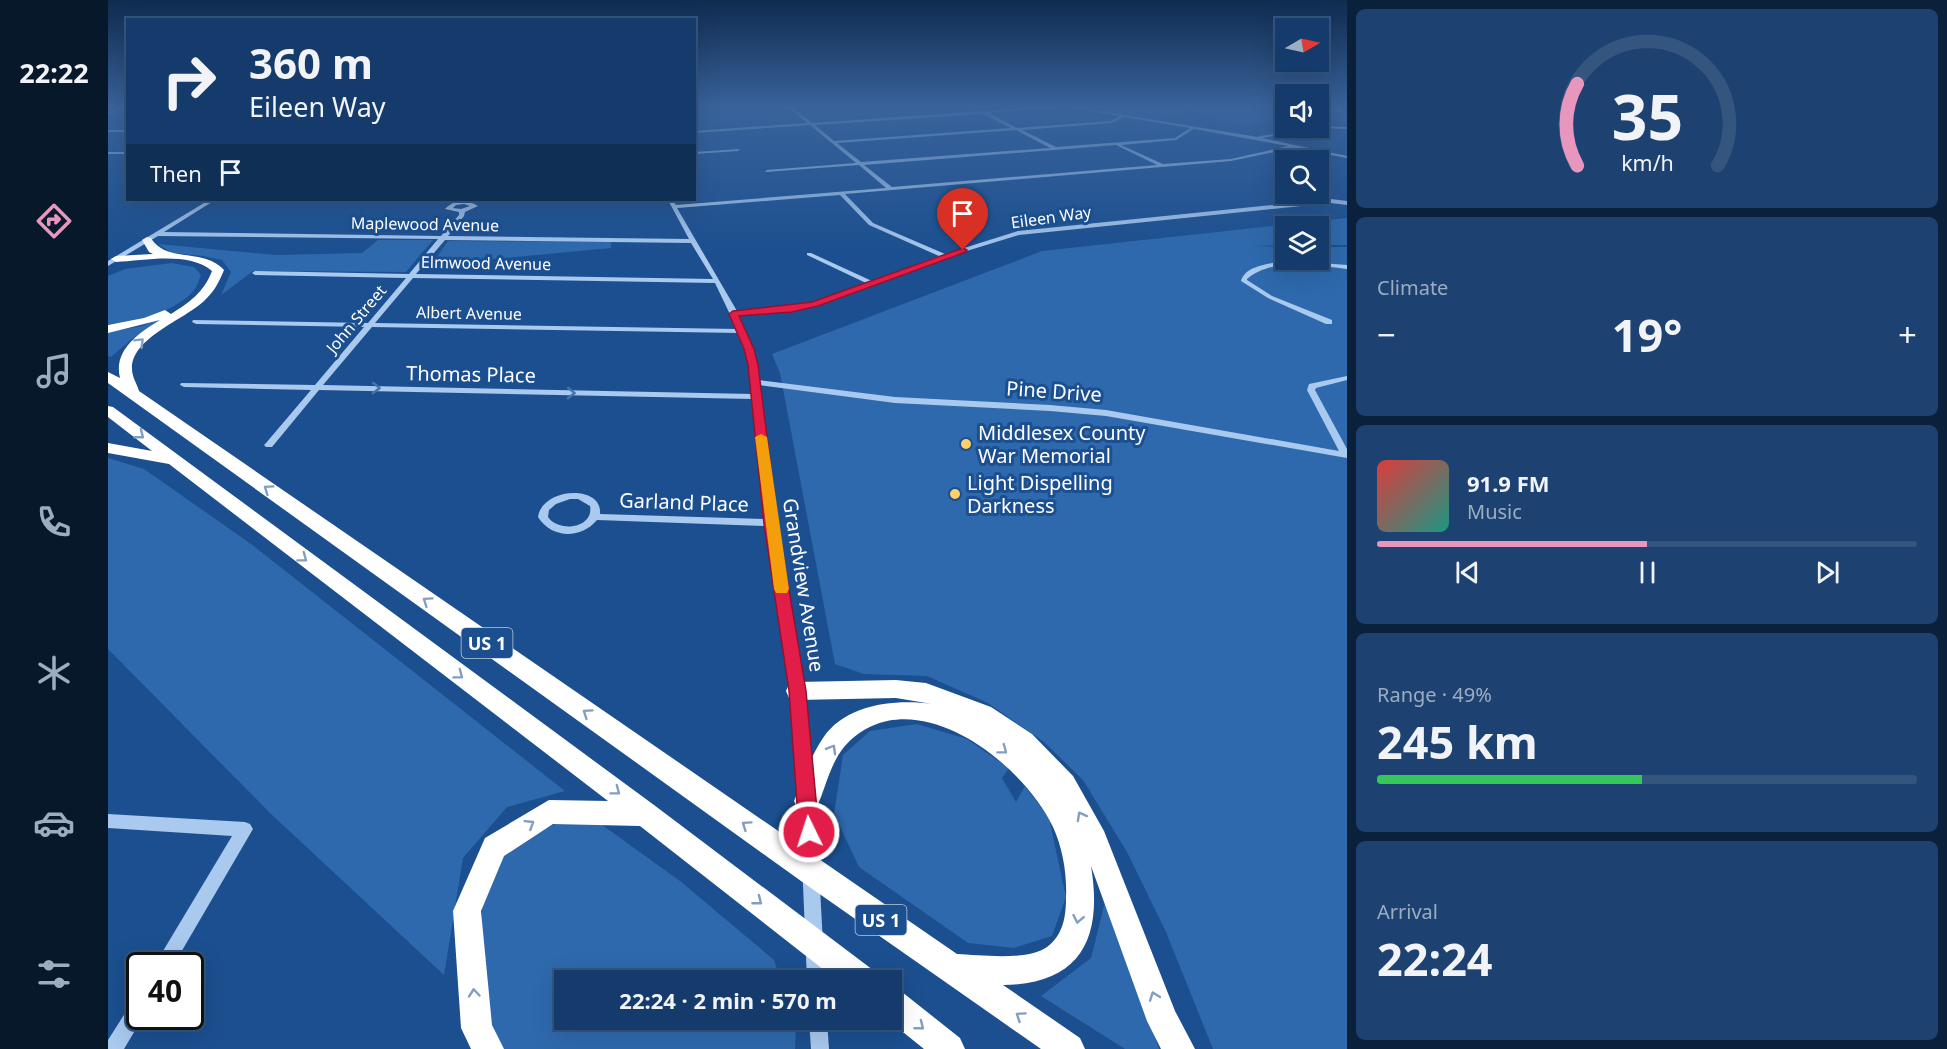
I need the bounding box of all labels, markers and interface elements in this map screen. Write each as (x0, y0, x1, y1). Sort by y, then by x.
north arrow (1275, 18, 1329, 72)
map controls (1275, 18, 1329, 270)
text: 360 m (249, 34, 373, 91)
icon: right (150, 42, 228, 120)
text: 22:22 (19, 54, 89, 91)
text: 35 (1611, 73, 1683, 158)
button: sound (1275, 84, 1329, 138)
text: Eileen Way (249, 88, 386, 125)
text: km/h (1621, 148, 1673, 177)
button: search (1275, 150, 1329, 204)
icon: arrive (214, 156, 247, 189)
text: Then (150, 158, 202, 188)
pin (937, 188, 988, 250)
icon: arrive (946, 197, 979, 230)
icon: directions (33, 200, 75, 242)
street label: Eileen Way (1009, 200, 1093, 234)
street label: Maplewood Avenue (351, 212, 499, 236)
button: layers (1275, 216, 1329, 270)
street label: Elmwood Avenue (421, 251, 551, 275)
text: Climate (1377, 274, 1448, 301)
street label: John Street (320, 280, 391, 359)
street label: Albert Avenue (416, 301, 522, 325)
text: 19° (1612, 304, 1682, 365)
text: − (1377, 312, 1396, 357)
text: + (1898, 312, 1917, 357)
one-way arrow (133, 338, 144, 348)
icon: music (33, 350, 75, 392)
street label: Thomas Place (406, 359, 536, 389)
street label: Pine Drive (1005, 374, 1103, 408)
one-way arrow (371, 382, 380, 394)
one-way arrow (566, 386, 575, 399)
place label: Middlesex County War Memorial (978, 419, 1146, 469)
one-way arrow (134, 427, 145, 438)
marker: Middlesex County War Memorial (959, 437, 973, 451)
text: 91.9 FM (1467, 468, 1549, 498)
place label: Light Dispelling Darkness (967, 469, 1113, 519)
one-way arrow (264, 485, 275, 496)
street label: Garland Place (619, 486, 749, 518)
marker: Light Dispelling Darkness (948, 487, 962, 501)
street label: Grandview Avenue (777, 496, 831, 674)
text: Music (1467, 498, 1522, 525)
icon: phone (33, 501, 75, 543)
one-way arrow (297, 550, 308, 561)
icon: previous (1451, 556, 1484, 589)
icon: pause (1631, 556, 1664, 589)
icon: next (1811, 556, 1844, 589)
one-way arrow (423, 597, 434, 608)
road number: US 1 (462, 628, 512, 658)
icon: climate (33, 652, 75, 694)
one-way arrow (453, 667, 464, 678)
text: Range · 49% (1377, 681, 1492, 708)
one-way arrow (583, 709, 594, 720)
text: 245 km (1377, 711, 1538, 772)
one-way arrow (997, 742, 1008, 753)
one-way arrow (825, 745, 836, 755)
one-way arrow (609, 784, 620, 795)
position arrow (777, 800, 841, 864)
icon: car (33, 802, 75, 844)
one-way arrow (1077, 811, 1088, 822)
one-way arrow (524, 819, 534, 831)
one-way arrow (742, 822, 753, 833)
one-way arrow (752, 893, 763, 904)
text: Arrival (1377, 898, 1438, 925)
road number: US 1 (856, 905, 906, 935)
one-way arrow (1072, 914, 1085, 924)
text: 22:24 (1377, 928, 1493, 989)
speed limit sign: 40 (126, 952, 204, 1030)
icon: filters (33, 953, 75, 995)
text: 22:24 · 2 min · 570 m (619, 985, 837, 1015)
one-way arrow (468, 989, 481, 998)
one-way arrow (1149, 991, 1161, 1002)
one-way arrow (1016, 1012, 1027, 1023)
one-way arrow (913, 1019, 924, 1030)

